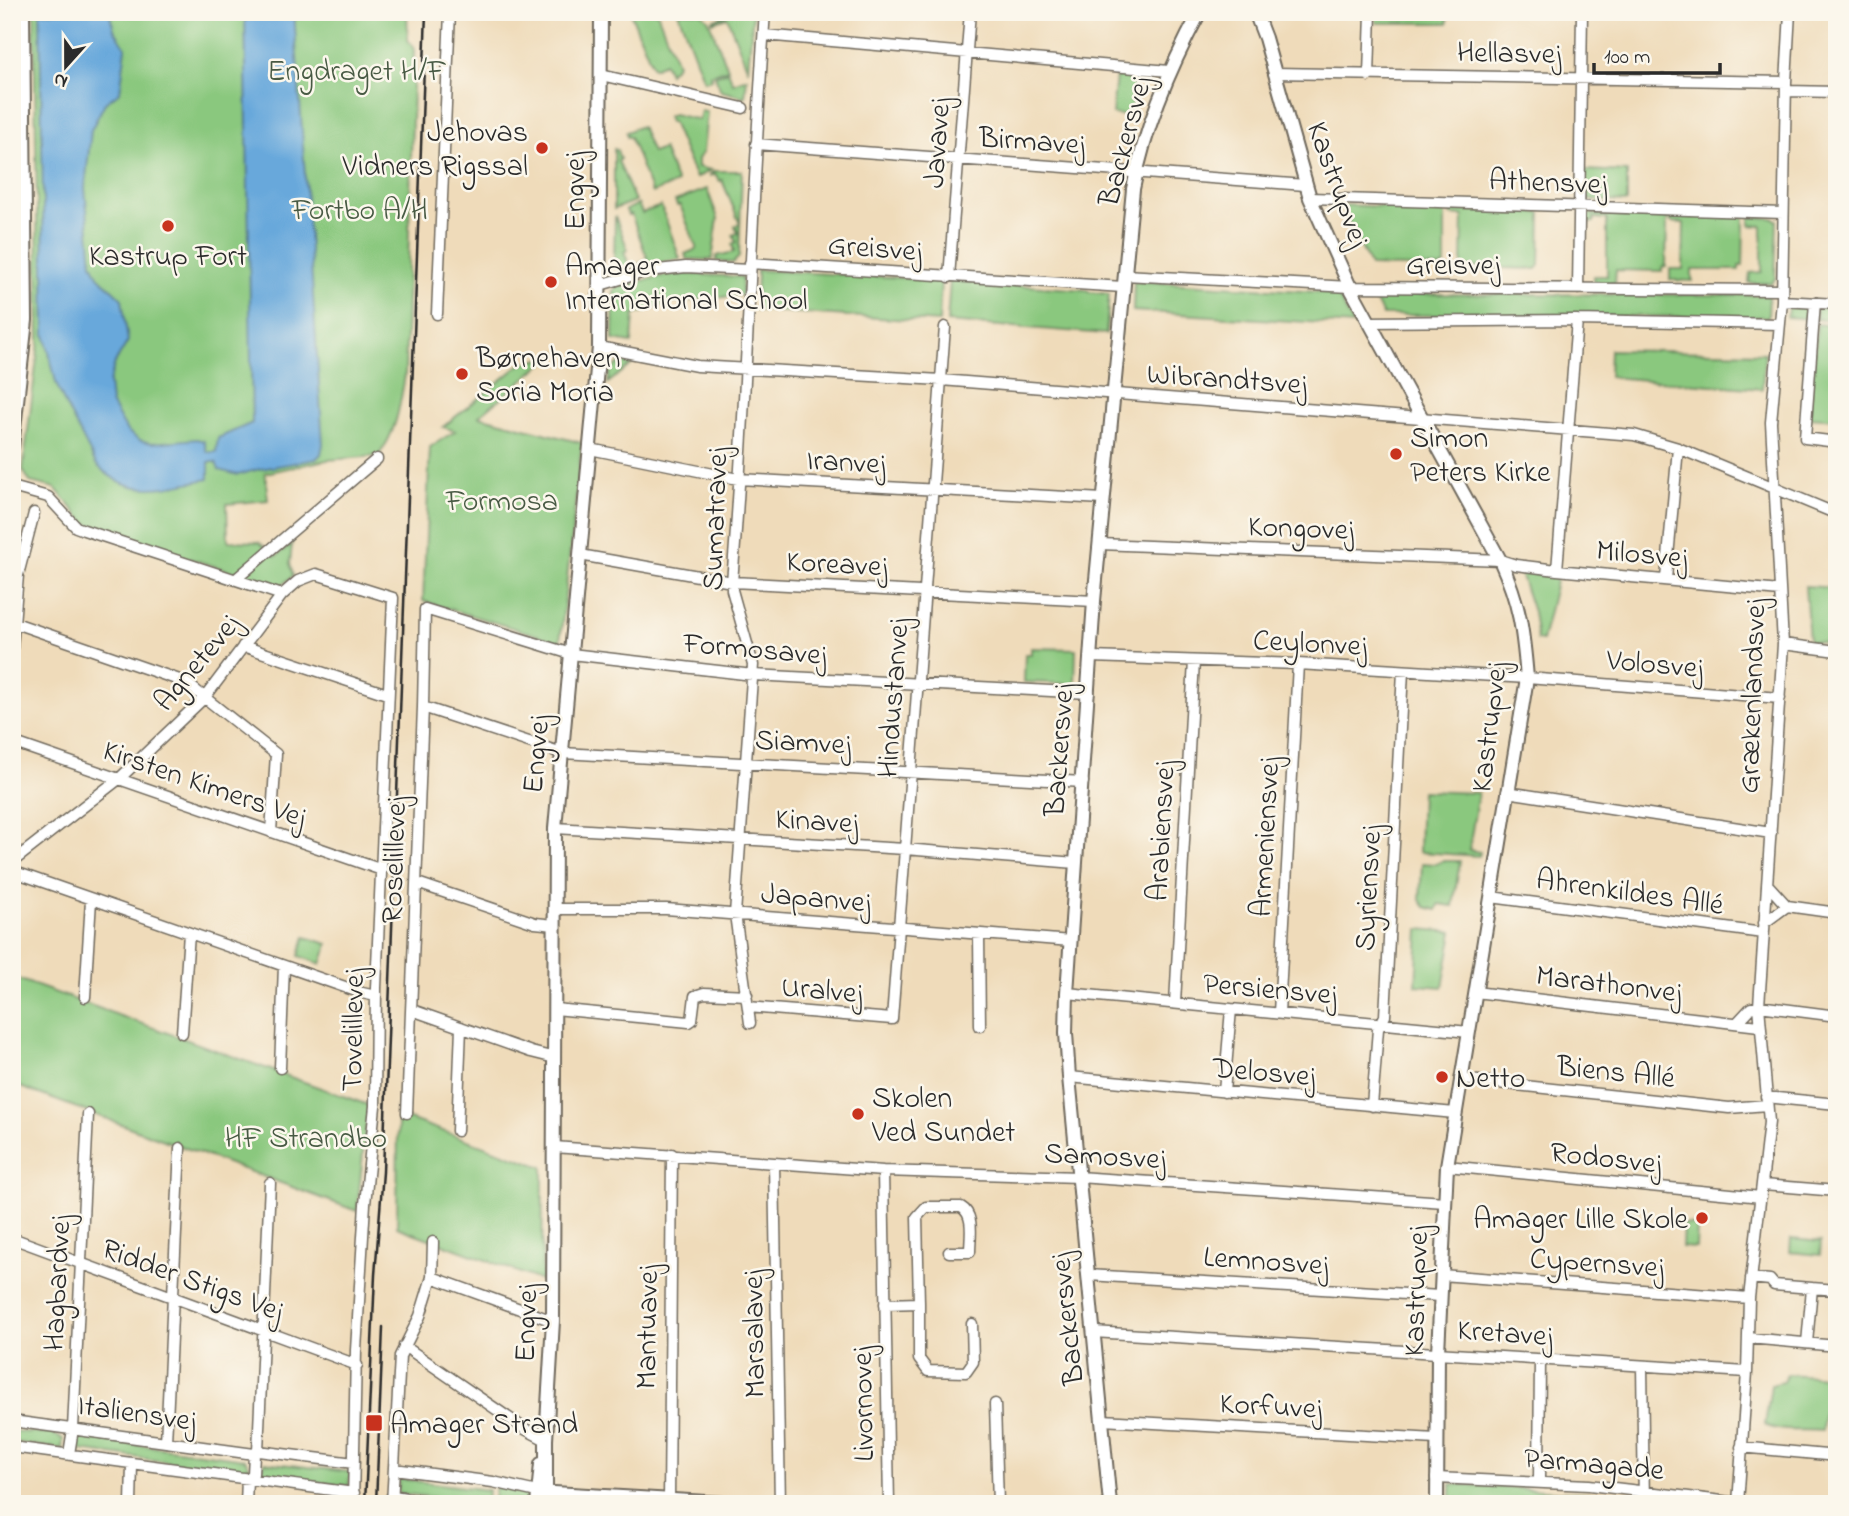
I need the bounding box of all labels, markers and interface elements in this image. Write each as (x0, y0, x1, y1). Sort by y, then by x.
north arrow (32, 32, 102, 102)
street label: Hellasvej (1456, 32, 1562, 78)
scale bar (1594, 32, 1720, 76)
text: 100 m (1604, 43, 1650, 73)
park label: Engdraget H/F (267, 51, 447, 95)
text: N (50, 65, 72, 94)
street label: Backersvej (1088, 71, 1166, 213)
street label: Javavej (914, 96, 964, 190)
place label: Jehovas Vidners Rigssal (342, 112, 528, 190)
street label: Kastrupvej (1293, 116, 1380, 255)
street label: Birmavej (976, 117, 1087, 169)
marker: Jehovas Vidners Rigssal (534, 140, 550, 156)
street label: Engvej (555, 151, 599, 230)
street label: Athensvej (1488, 160, 1609, 208)
park label: Fortbo A/H (291, 190, 428, 234)
marker: Kastrup Fort (160, 218, 176, 234)
street label: Greisvej (826, 225, 924, 275)
place label: Kastrup Fort (89, 236, 247, 280)
street label: Greisvej (1406, 245, 1501, 289)
place label: Amager International School (565, 246, 807, 324)
marker: Amager International School (543, 274, 559, 290)
place label: Børnehaven Soria Moria (475, 338, 620, 416)
street label: Wibrandtsvej (1145, 353, 1309, 409)
marker: Børnehaven Soria Moria (454, 366, 470, 382)
place label: Simon Peters Kirke (1410, 418, 1551, 496)
street label: Iranvej (805, 440, 888, 488)
street label: Sumatravej (693, 446, 742, 591)
marker: Simon Peters Kirke (1388, 446, 1404, 462)
park label: Formosa (445, 481, 558, 525)
street label: Kongovej (1247, 506, 1356, 554)
street label: Milosvej (1594, 530, 1690, 582)
street label: Koreavej (785, 541, 889, 591)
street label: Grækenlandsvej (1729, 597, 1779, 794)
street label: Agnetevej (144, 605, 253, 722)
street label: Hindustanvej (867, 616, 923, 779)
street label: Ceylonvej (1252, 620, 1369, 670)
street label: Formosavej (680, 623, 829, 679)
street label: Volosvej (1604, 640, 1706, 692)
street label: Kastrupvej (1461, 659, 1521, 795)
street label: Backersvej (1034, 681, 1088, 819)
street label: Engvej (513, 712, 563, 795)
street label: Siamvej (754, 720, 853, 769)
street label: Kirsten Kimers Vej (96, 730, 313, 842)
street label: Armeniensvej (1241, 755, 1293, 918)
street label: Arabiensvej (1137, 759, 1189, 903)
street label: Roselillevej (372, 795, 420, 924)
street label: Kinavej (774, 799, 860, 847)
street label: Syriensvej (1345, 823, 1395, 952)
street label: Ahrenkildes Allé (1533, 859, 1727, 929)
street label: Japanvej (759, 873, 873, 927)
street label: Marathonvej (1533, 955, 1685, 1017)
street label: Persiensvej (1201, 963, 1340, 1019)
street label: Tovelillevej (332, 967, 378, 1092)
street label: Uralvej (779, 967, 865, 1018)
street label: Biens Allé (1553, 1046, 1678, 1102)
street label: Delosvej (1209, 1047, 1318, 1100)
place label: Netto (1456, 1058, 1525, 1102)
marker: Netto (1434, 1069, 1450, 1085)
place label: Skolen Ved Sundet (871, 1078, 1015, 1156)
marker: Skolen Ved Sundet (850, 1106, 866, 1122)
park label: HF Strandbo (225, 1118, 387, 1162)
street label: Rodosvej (1548, 1132, 1665, 1188)
street label: Samosvej (1043, 1133, 1168, 1183)
place label: Amager Lille Skole (1473, 1199, 1689, 1243)
marker: Amager Lille Skole (1694, 1210, 1710, 1226)
street label: Hagbardvej (33, 1213, 85, 1352)
street label: Kastrupvej (1394, 1224, 1442, 1357)
street label: Ridder Stigs Vej (95, 1229, 290, 1335)
street label: Lemnosvej (1202, 1237, 1331, 1289)
street label: Cypernsvej (1528, 1238, 1666, 1292)
street label: Backersvej (1040, 1249, 1098, 1388)
street label: Mantuavej (626, 1263, 672, 1390)
street label: Marsalavej (733, 1268, 779, 1398)
street label: Engvej (505, 1282, 551, 1363)
street label: Kretavej (1456, 1310, 1555, 1360)
street label: Livornovej (842, 1345, 888, 1462)
street label: Korfuvej (1219, 1383, 1324, 1433)
street label: Italiensvej (74, 1385, 200, 1445)
place label: Amager Strand (390, 1404, 578, 1448)
marker: Amager Strand (364, 1413, 384, 1433)
street label: Parmagade (1522, 1438, 1666, 1494)

